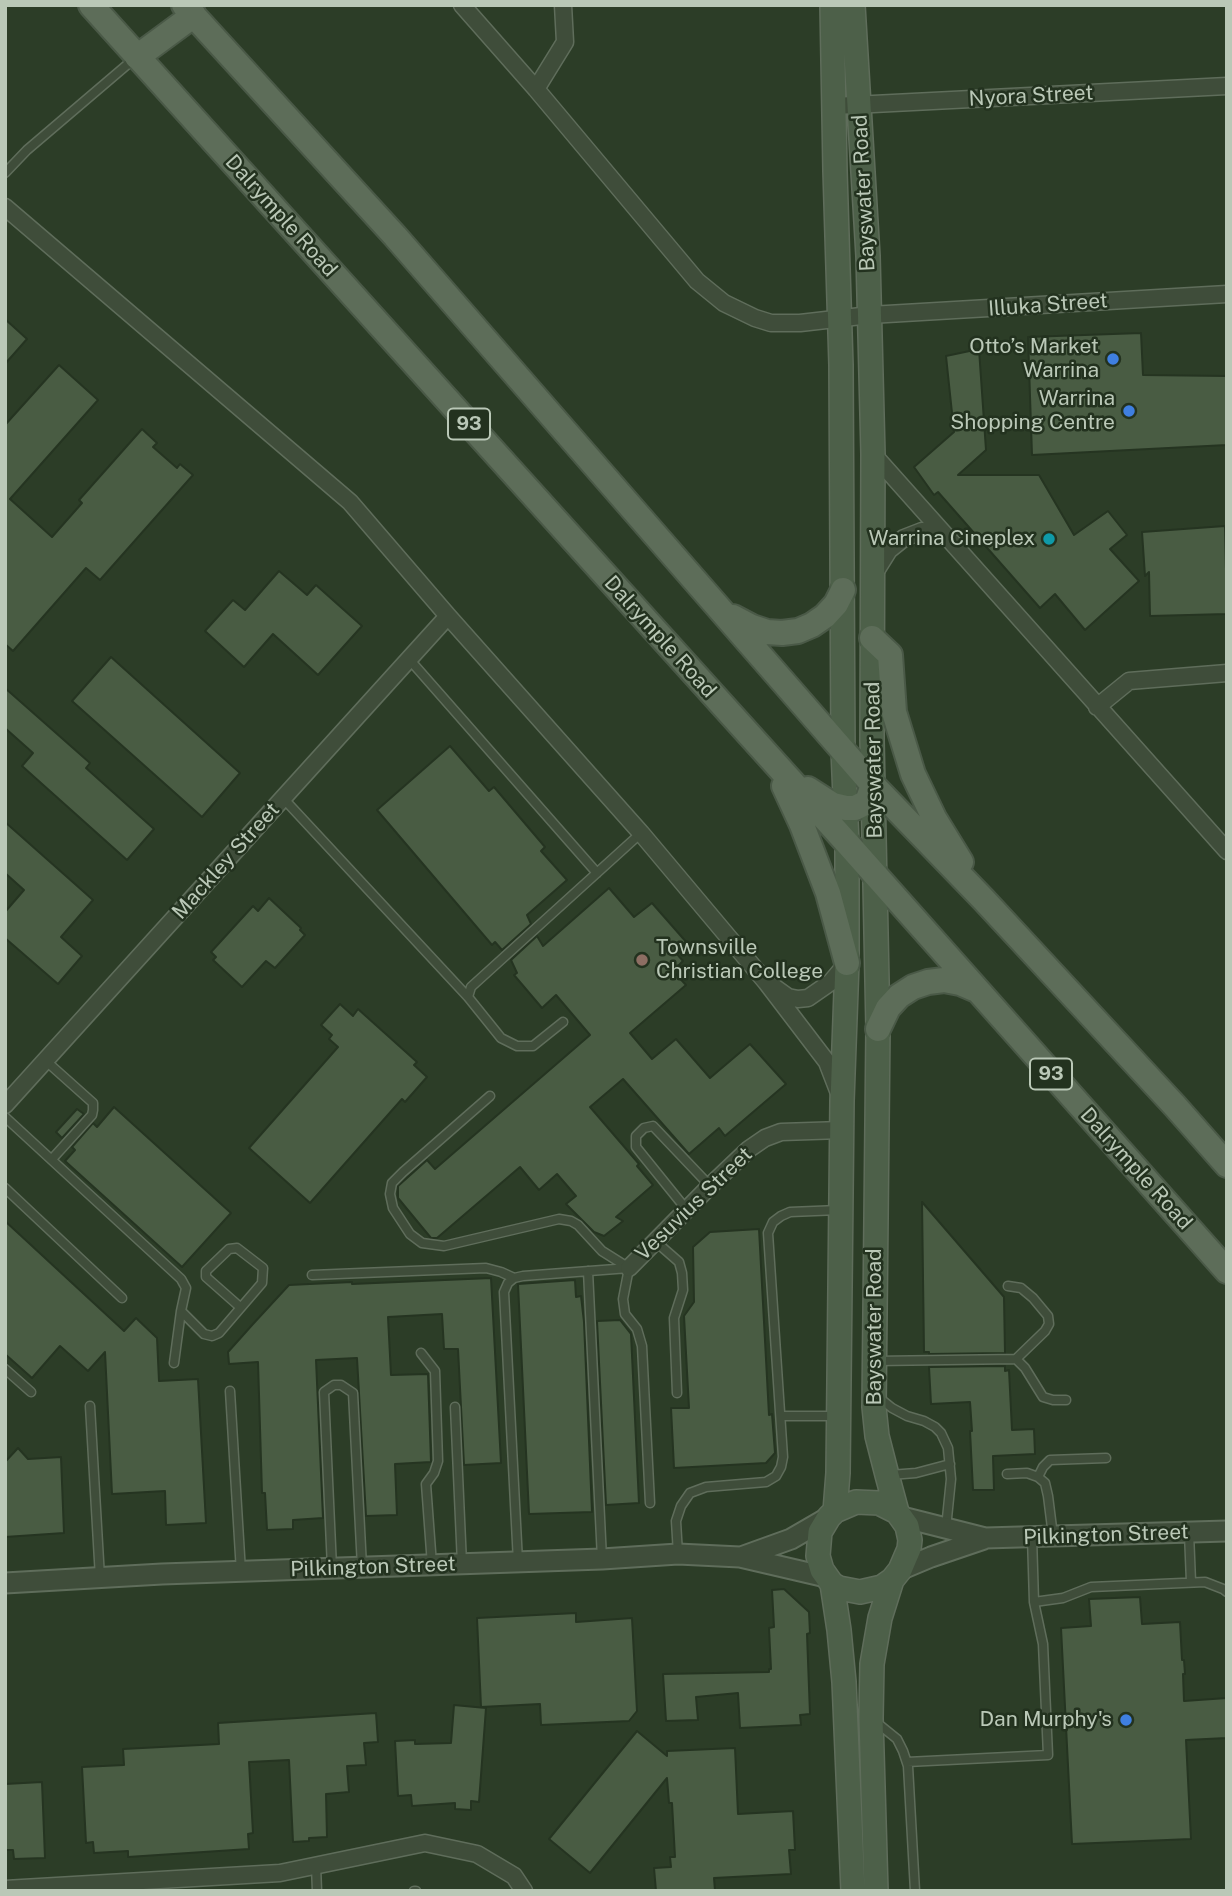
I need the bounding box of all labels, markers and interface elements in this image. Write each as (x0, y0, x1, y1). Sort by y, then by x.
street label: Nyora Street (968, 80, 1094, 112)
street label: Bayswater Road (847, 114, 881, 272)
street label: Dalrymple Road (220, 150, 342, 282)
street label: Illuka Street (987, 288, 1109, 322)
place label: Otto’s Market Warrina (969, 334, 1099, 384)
marker: Otto’s Market Warrina (1105, 351, 1121, 367)
place label: Warrina Shopping Centre (950, 386, 1115, 436)
marker: Warrina Shopping Centre (1121, 403, 1137, 419)
road number: 93 (448, 408, 490, 440)
place label: Warrina Cineplex (869, 526, 1035, 552)
marker: Warrina Cineplex (1041, 531, 1057, 547)
street label: Dalrymple Road (599, 571, 721, 703)
street label: Bayswater Road (860, 681, 888, 839)
street label: Mackley Street (167, 797, 285, 925)
place label: Townsville Christian College (656, 935, 823, 985)
marker: Townsville Christian College (634, 952, 650, 968)
road number: 93 (1030, 1058, 1072, 1090)
street label: Dalrymple Road (1075, 1103, 1197, 1235)
street label: Vesuvius Street (630, 1142, 758, 1266)
street label: Bayswater Road (862, 1248, 888, 1406)
street label: Pilkington Street (1023, 1520, 1189, 1550)
street label: Pilkington Street (290, 1552, 456, 1582)
place label: Dan Murphy's (980, 1707, 1112, 1733)
marker: Dan Murphy's (1118, 1712, 1134, 1728)

